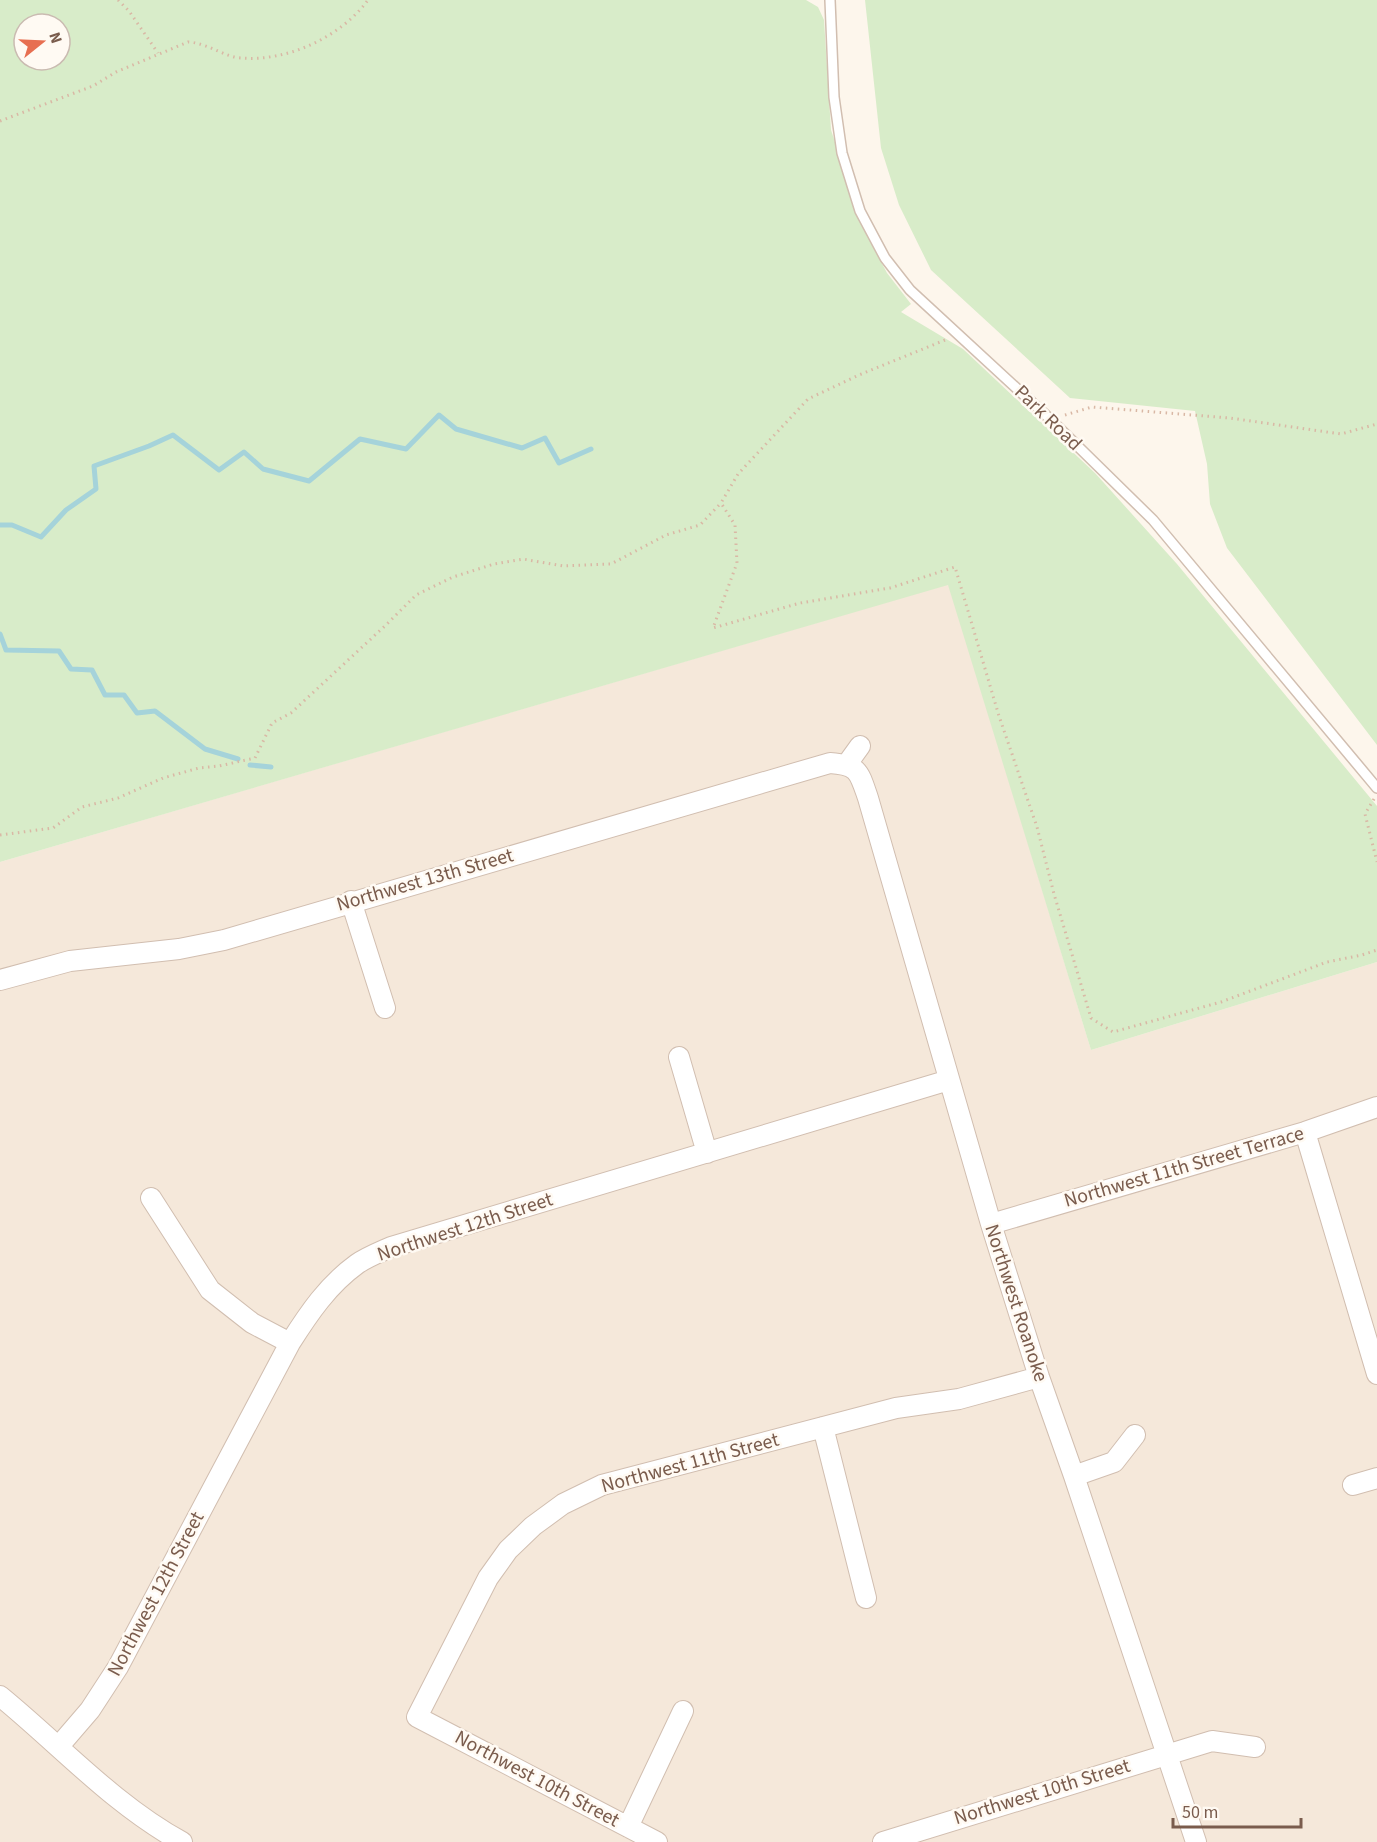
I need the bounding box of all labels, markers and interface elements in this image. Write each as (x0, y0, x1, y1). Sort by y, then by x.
north arrow (12, 12, 72, 72)
text: N (43, 29, 67, 46)
street label: Park Road (1008, 379, 1088, 457)
street label: Northwest 13th Street (333, 841, 517, 919)
street label: Northwest 11th Street Terrace (1061, 1119, 1307, 1215)
street label: Northwest 12th Street (374, 1185, 557, 1269)
street label: Northwest Roanoke (977, 1221, 1055, 1386)
street label: Northwest 11th Street (598, 1426, 782, 1500)
street label: Northwest 12th Street (101, 1506, 211, 1681)
street label: Northwest 10th Street (450, 1724, 625, 1834)
street label: Northwest 10th Street (950, 1752, 1134, 1832)
scale bar (1173, 1791, 1300, 1829)
text: 50 m (1182, 1800, 1218, 1825)

